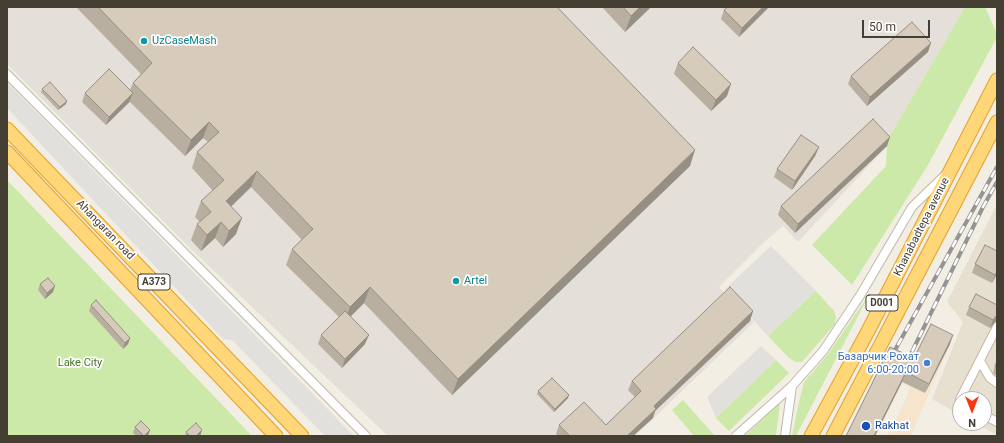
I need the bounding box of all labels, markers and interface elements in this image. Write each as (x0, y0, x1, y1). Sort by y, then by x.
scale bar (864, 12, 932, 38)
text: 50 m (869, 20, 896, 34)
place label: UzCaseMash (152, 34, 217, 48)
marker: UzCaseMash (139, 36, 149, 46)
street label: Khanabadtepa avenue (891, 176, 953, 278)
street label: Ahangaran road (73, 197, 137, 263)
road number: A373 (138, 274, 170, 290)
place label: Artel (464, 274, 487, 288)
marker: Artel (451, 276, 461, 286)
road number: D001 (866, 295, 898, 311)
place label: Базарчик Рохат 6:00-20:00 (838, 350, 919, 376)
park label: Lake City (58, 356, 102, 370)
marker: Базарчик Рохат 6:00-20:00 (922, 358, 932, 368)
north arrow (952, 391, 992, 431)
text: N (968, 416, 976, 429)
place label: Rakhat (875, 419, 909, 433)
marker: Rakhat (860, 420, 872, 432)

